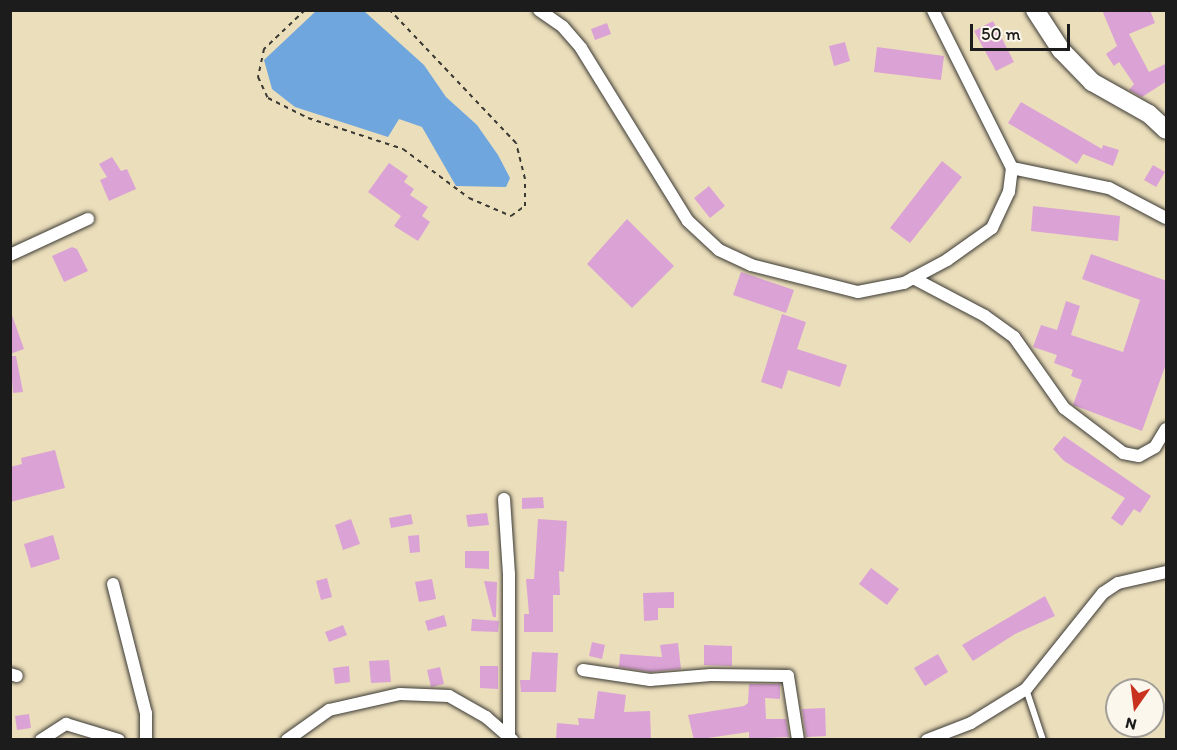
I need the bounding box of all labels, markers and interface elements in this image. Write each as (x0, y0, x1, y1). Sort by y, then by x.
scale bar (973, 12, 1074, 50)
text: 50 m (981, 23, 1021, 45)
north arrow (1105, 678, 1165, 738)
text: N (1123, 713, 1139, 735)

